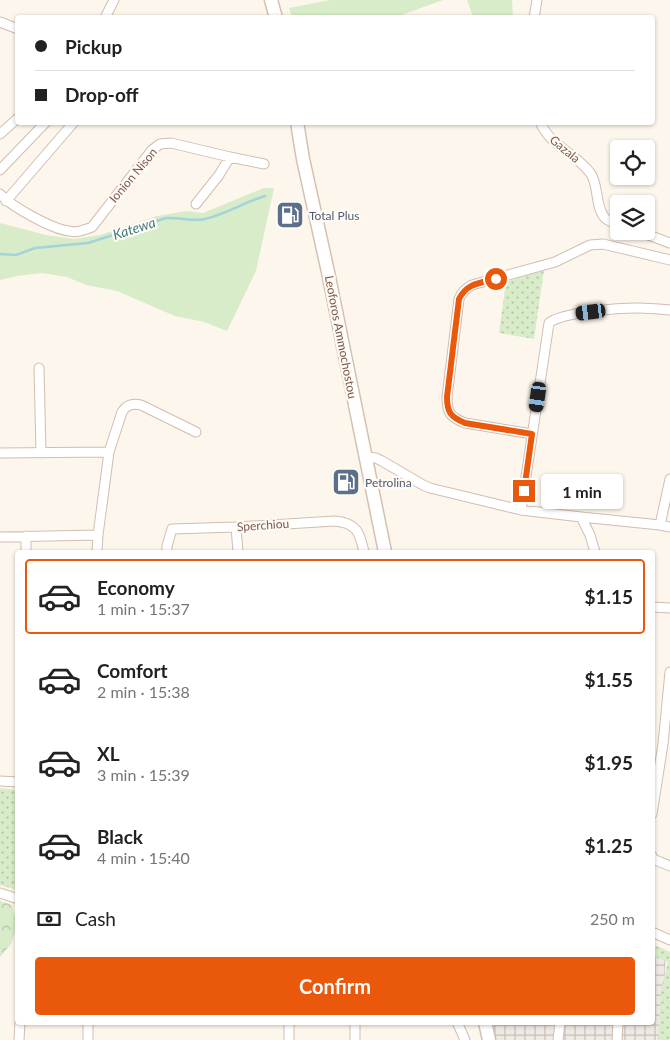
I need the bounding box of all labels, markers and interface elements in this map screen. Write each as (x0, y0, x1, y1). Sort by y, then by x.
text: Pickup (65, 35, 122, 58)
text: Drop-off (65, 83, 139, 106)
street label: Gazala (547, 132, 583, 166)
map controls (610, 140, 655, 240)
button: locate (610, 140, 655, 185)
street label: Ionion Nison (106, 145, 160, 205)
button: layers (610, 195, 655, 240)
fuel station icon: Total Plus (275, 200, 305, 230)
place label: Total Plus (309, 208, 359, 223)
water label: Katewa (110, 213, 158, 243)
route start (485, 268, 507, 290)
street label: Leoforos Ammochostou (322, 274, 360, 400)
car (575, 303, 606, 321)
car (528, 381, 547, 413)
fuel station icon: Petrolina (331, 467, 361, 497)
callout: 1 min (542, 474, 624, 508)
place label: Petrolina (365, 475, 412, 490)
route end (513, 480, 535, 502)
text: 1 min (562, 482, 602, 501)
street label: Sperchiou (236, 516, 290, 534)
icon: car (37, 574, 82, 619)
text: Economy (97, 576, 175, 599)
text: $1.15 (584, 585, 633, 608)
text: 1 min · 15:37 (97, 599, 190, 618)
icon: car (37, 657, 82, 702)
text: Comfort (97, 659, 168, 682)
text: $1.55 (584, 668, 633, 691)
text: 2 min · 15:38 (97, 682, 190, 701)
icon: car (37, 740, 82, 785)
text: XL (97, 742, 120, 765)
text: $1.95 (584, 751, 633, 774)
text: 3 min · 15:39 (97, 765, 190, 784)
icon: car (37, 823, 82, 868)
text: Black (97, 825, 143, 848)
text: $1.25 (584, 834, 633, 857)
text: 4 min · 15:40 (97, 848, 190, 867)
icon: cash (35, 905, 63, 933)
text: Cash (75, 907, 116, 930)
text: 250 m (590, 909, 635, 928)
button: Confirm (35, 957, 635, 1015)

